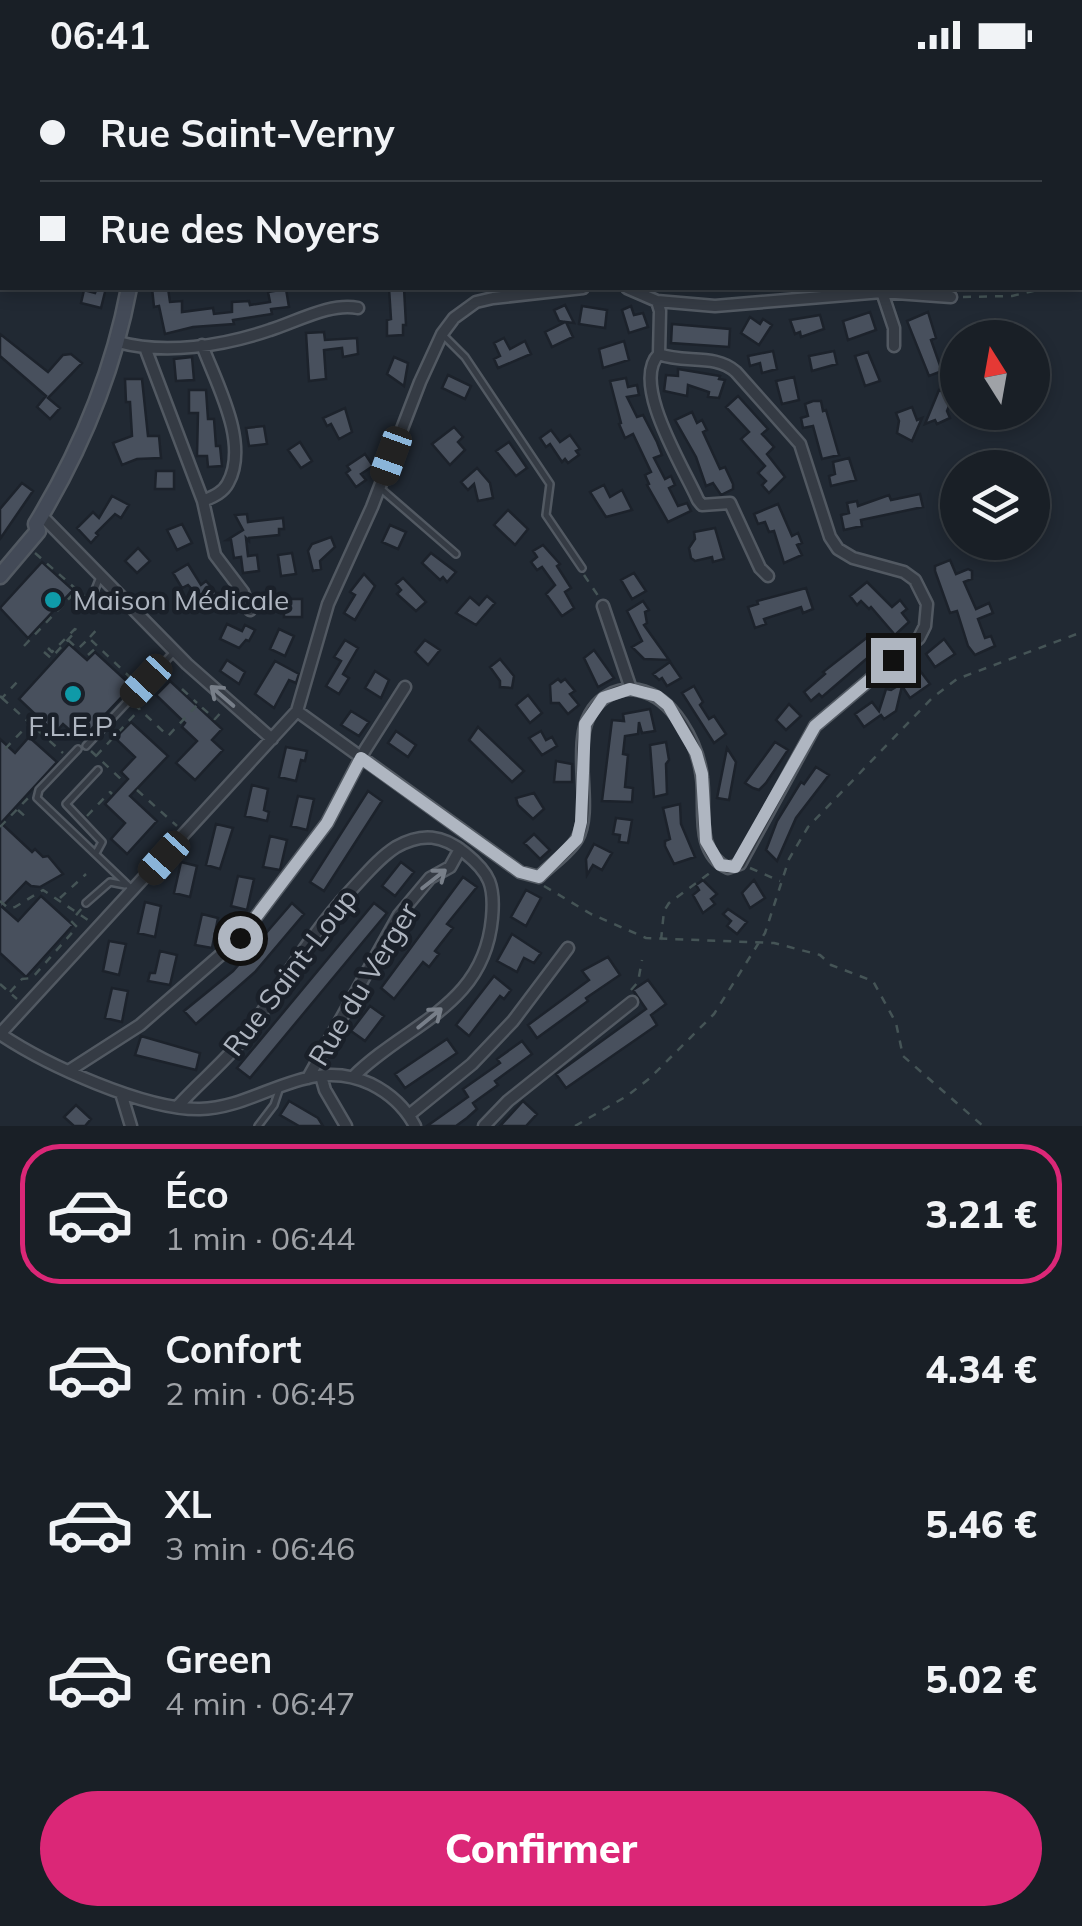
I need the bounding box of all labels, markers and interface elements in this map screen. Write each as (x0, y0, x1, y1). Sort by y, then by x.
text: 06:41 (50, 11, 151, 59)
text: Rue Saint-Verny (100, 109, 395, 157)
text: Rue des Noyers (100, 205, 380, 253)
north arrow (940, 320, 1050, 430)
map controls (940, 320, 1050, 560)
car (367, 423, 415, 489)
button: layers (940, 450, 1050, 560)
place label: Maison Médicale (73, 582, 289, 617)
marker: Maison Médicale (42, 589, 64, 611)
route end (871, 638, 916, 683)
car (115, 649, 177, 713)
marker: F.L.E.P. (62, 683, 84, 705)
one-way arrow (210, 684, 235, 707)
place label: F.L.E.P. (28, 708, 118, 743)
car (133, 826, 195, 890)
one-way arrow (421, 869, 447, 891)
street label: Rue Saint-Loup (215, 881, 364, 1062)
street label: Rue du Verger (300, 895, 425, 1072)
route start (218, 916, 263, 961)
one-way arrow (417, 1007, 443, 1029)
icon: car (45, 1169, 135, 1259)
text: Éco (165, 1170, 229, 1218)
text: 3.21 € (925, 1190, 1037, 1238)
text: 1 min · 06:44 (165, 1218, 355, 1258)
icon: car (45, 1324, 135, 1414)
text: Confort (165, 1325, 302, 1373)
text: 4.34 € (925, 1345, 1037, 1393)
text: 2 min · 06:45 (165, 1373, 355, 1413)
icon: car (45, 1479, 135, 1569)
text: XL (165, 1480, 212, 1528)
text: 5.46 € (925, 1500, 1037, 1548)
text: 3 min · 06:46 (165, 1528, 355, 1568)
icon: car (45, 1634, 135, 1724)
text: Green (165, 1635, 272, 1683)
text: 5.02 € (925, 1655, 1037, 1703)
text: 4 min · 06:47 (165, 1683, 355, 1723)
button: Confirmer (40, 1791, 1042, 1906)

